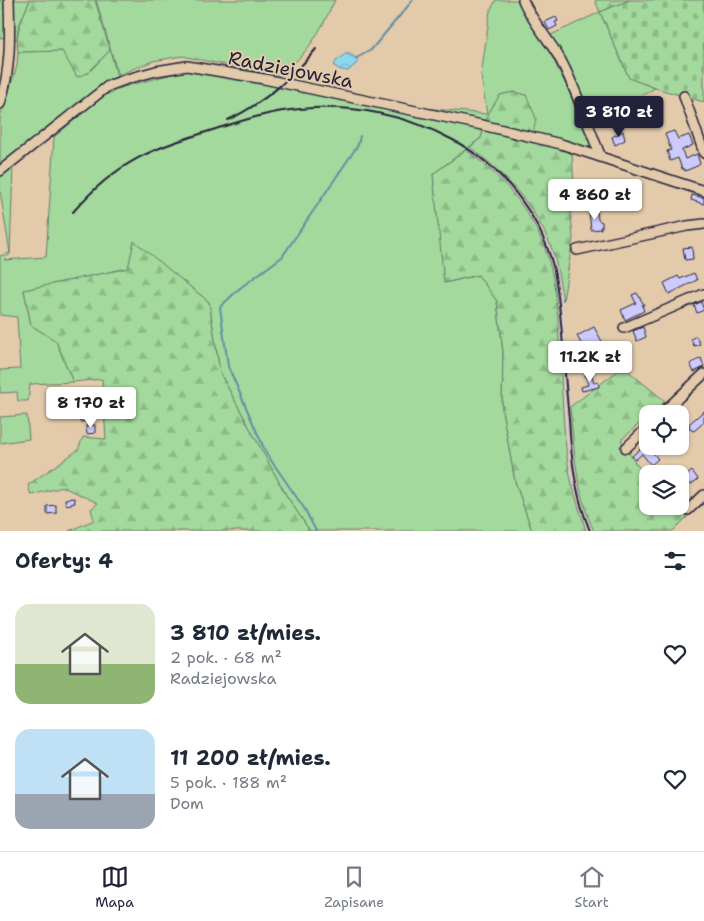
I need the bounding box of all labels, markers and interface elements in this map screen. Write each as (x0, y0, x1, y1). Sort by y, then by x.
street label: Radziejowska (226, 45, 356, 94)
pin: 3 810 zł (567, 96, 671, 138)
text: 3 810 zł (585, 101, 653, 122)
pin: 4 860 zł (543, 178, 647, 221)
text: 4 860 zł (559, 184, 631, 205)
pin: 11.2K zł (538, 340, 642, 383)
text: 11.2K zł (559, 346, 621, 367)
pin: 8 170 zł (39, 386, 143, 429)
text: 8 170 zł (57, 392, 125, 413)
map controls (639, 405, 689, 515)
button: locate (639, 405, 689, 455)
button: layers (639, 465, 689, 515)
text: Oferty: 4 (15, 547, 113, 575)
icon: filters (661, 547, 689, 575)
text: 3 810 zł/mies. (170, 619, 321, 647)
icon: home (55, 624, 115, 684)
icon: heart (661, 640, 689, 668)
text: 2 pok. · 68 m² (170, 647, 282, 668)
text: Radziejowska (170, 668, 276, 689)
text: 11 200 zł/mies. (170, 744, 331, 772)
icon: home (55, 749, 115, 809)
icon: heart (661, 765, 689, 793)
text: 5 pok. · 188 m² (170, 772, 287, 793)
text: Dom (170, 793, 204, 814)
tab: Mapa (95, 863, 134, 911)
tab: Zapisane (324, 863, 384, 911)
tab: Start (575, 863, 609, 911)

